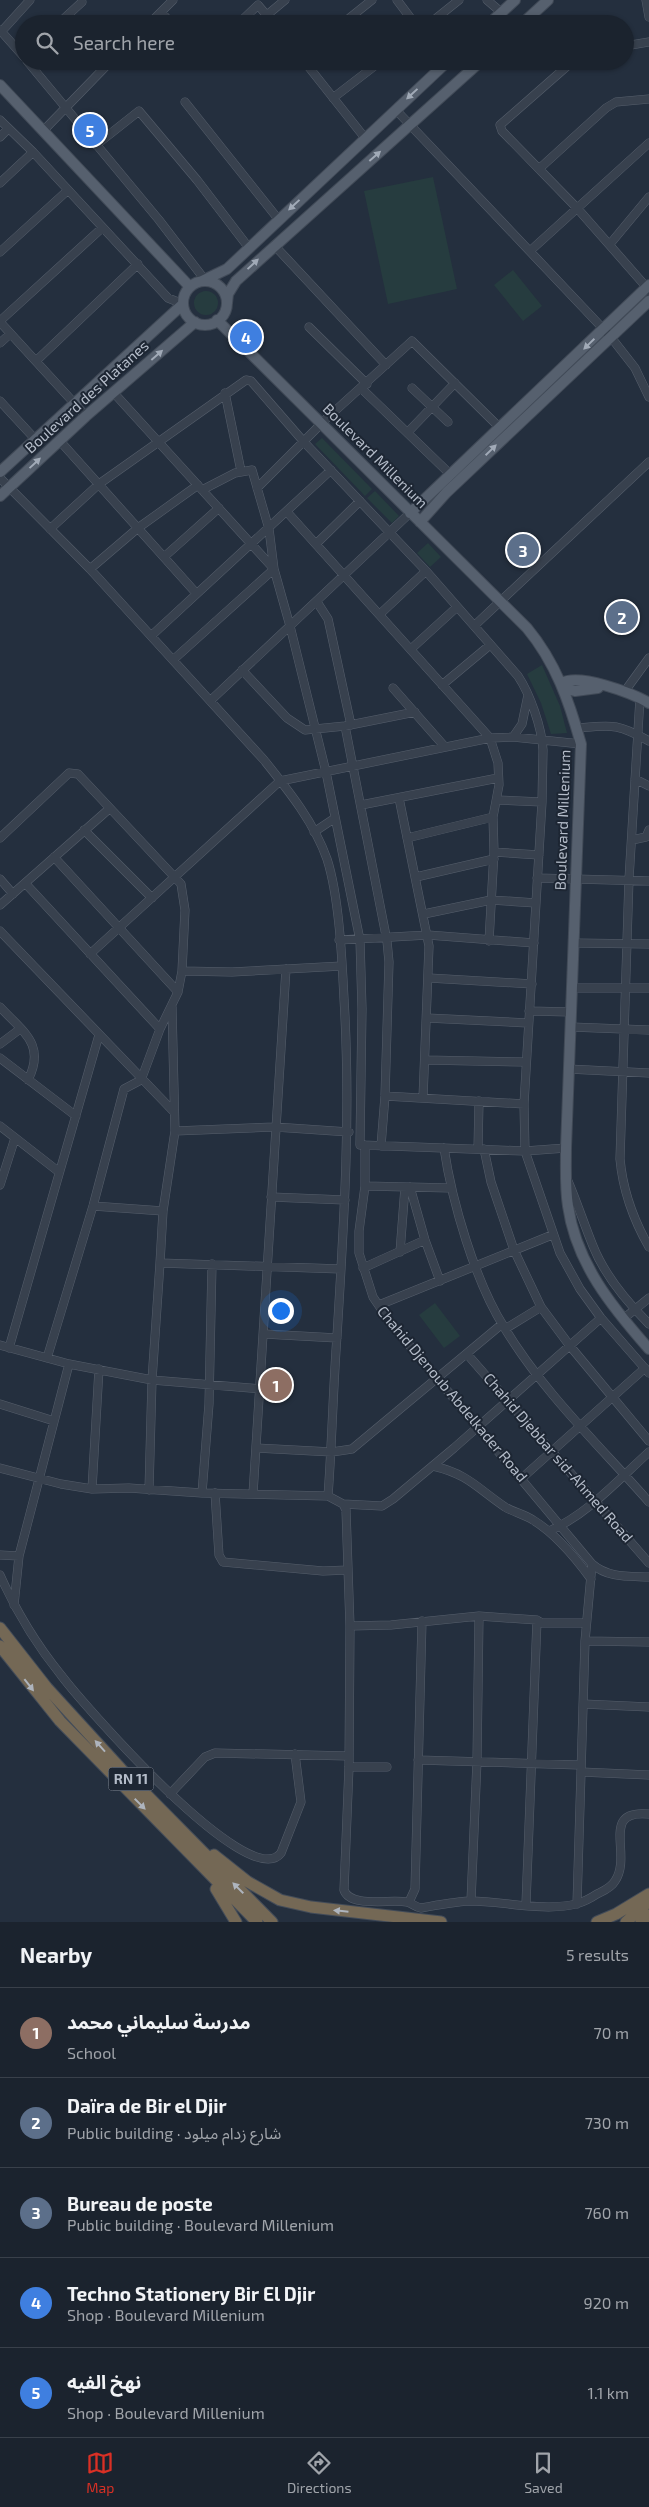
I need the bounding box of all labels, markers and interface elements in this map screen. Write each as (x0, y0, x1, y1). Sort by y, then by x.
search box (15, 15, 634, 70)
icon: search (33, 29, 61, 57)
text: Search here (73, 31, 175, 54)
one-way arrow (407, 88, 419, 100)
pin: 5 (74, 111, 106, 149)
one-way arrow (368, 151, 381, 162)
one-way arrow (288, 199, 300, 211)
one-way arrow (247, 258, 259, 270)
pin: 4 (230, 318, 262, 356)
street label: Boulevard des Platanes (21, 336, 152, 457)
one-way arrow (583, 338, 595, 350)
one-way arrow (150, 349, 163, 360)
street label: Boulevard Millenium (320, 399, 432, 511)
one-way arrow (484, 444, 496, 456)
one-way arrow (29, 457, 41, 469)
pin: 3 (507, 531, 539, 569)
pin: 2 (606, 598, 638, 636)
street label: Boulevard Millenium (551, 749, 573, 891)
your location (268, 1298, 294, 1324)
street label: Chahid Djenoub Abdelkader Road (373, 1302, 532, 1486)
pin: 1 (260, 1366, 292, 1404)
street label: Chahid Djebbar sid-Ahmed Road (480, 1369, 637, 1546)
one-way arrow (24, 1678, 35, 1691)
one-way arrow (94, 1741, 106, 1753)
road number: RN 11 (108, 1768, 154, 1790)
one-way arrow (133, 1798, 145, 1810)
one-way arrow (232, 1882, 244, 1894)
one-way arrow (333, 1907, 349, 1915)
text: Nearby (20, 1942, 92, 1967)
text: 5 results (566, 1945, 629, 1964)
text: مدرسة سليماني محمد (67, 2010, 251, 2033)
text: 1 (33, 2023, 39, 2042)
text: 70 m (594, 2023, 629, 2042)
text: School (67, 2043, 116, 2062)
text: Daïra de Bir el Djir (67, 2094, 227, 2117)
text: 2 (31, 2113, 41, 2132)
text: 730 m (585, 2113, 629, 2132)
text: Public building · شارع زدام ميلود (67, 2123, 281, 2142)
text: Bureau de poste (67, 2192, 213, 2215)
text: 3 (31, 2203, 41, 2222)
text: 760 m (584, 2203, 629, 2222)
text: Public building · Boulevard Millenium (67, 2215, 334, 2234)
text: Techno Stationery Bir El Djir (67, 2282, 315, 2305)
text: 4 (31, 2293, 41, 2312)
text: 920 m (584, 2293, 629, 2312)
text: Shop · Boulevard Millenium (67, 2305, 265, 2324)
text: نهخ الفيه (67, 2370, 141, 2393)
text: 5 (32, 2383, 40, 2402)
text: 1.1 km (588, 2383, 629, 2402)
text: Shop · Boulevard Millenium (67, 2403, 265, 2422)
tab: Map (86, 2449, 114, 2496)
tab: Directions (287, 2449, 352, 2496)
tab: Saved (524, 2449, 563, 2496)

